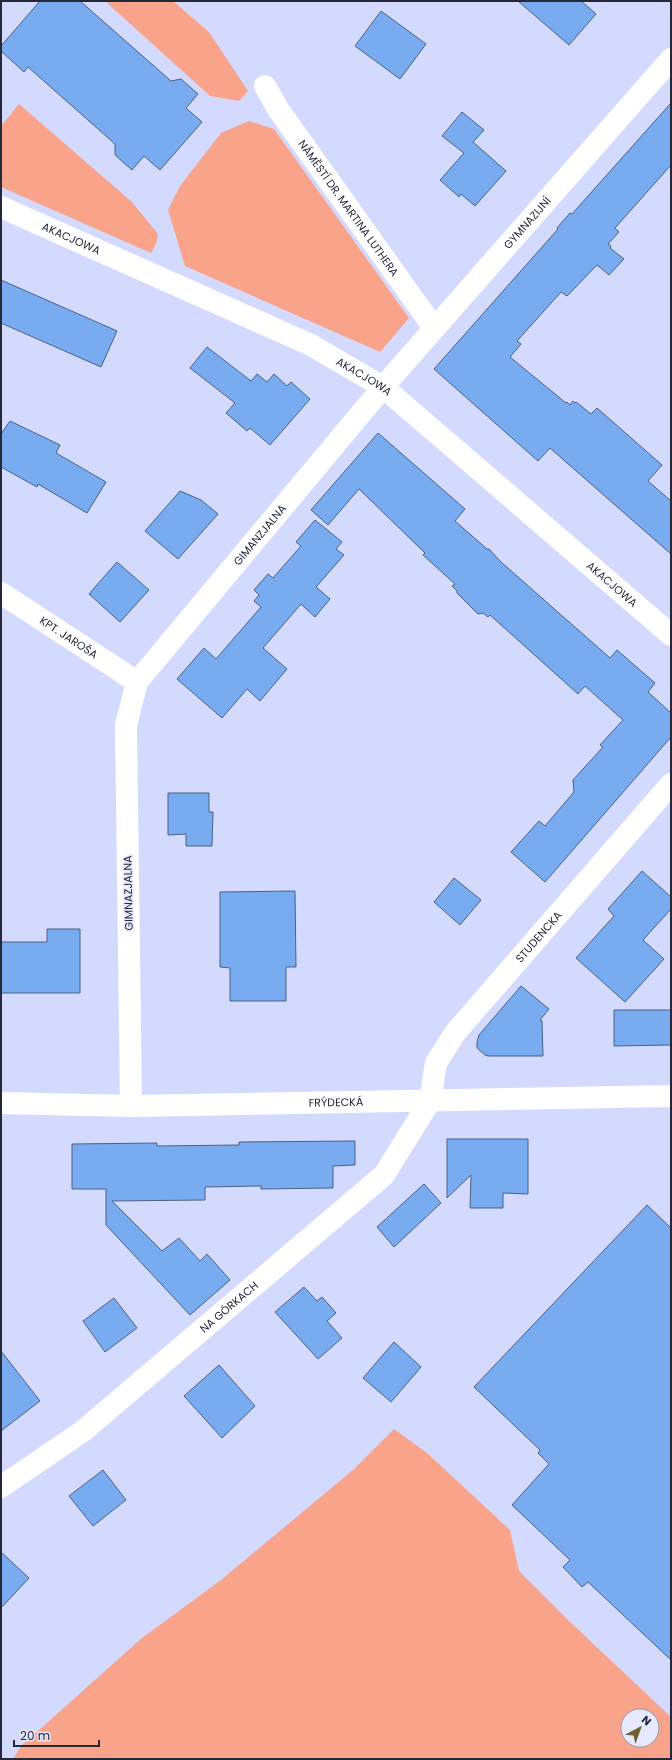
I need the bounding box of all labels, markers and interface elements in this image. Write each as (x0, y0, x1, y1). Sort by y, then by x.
street label: NÁMĚSTÍ DR. MARTINA LUTHERA (294, 137, 403, 280)
street label: GYMNAZIJNÍ (500, 193, 555, 252)
street label: AKACJOWA (39, 218, 104, 259)
street label: AKACJOWA (333, 353, 396, 400)
street label: GIMANZJALNA (230, 500, 290, 569)
street label: AKACJOWA (583, 558, 641, 611)
street label: KPT. JAROŠA (36, 612, 102, 663)
street label: GIMNAZJALNA (119, 855, 137, 931)
street label: STUDENCKA (512, 907, 566, 966)
street label: FRÝDECKÁ (308, 1094, 364, 1111)
street label: NA GÓRKACH (196, 1277, 262, 1336)
north arrow (620, 1708, 660, 1748)
text: N (638, 1712, 655, 1729)
scale bar (14, 1722, 99, 1748)
text: 20 m (20, 1727, 50, 1744)

